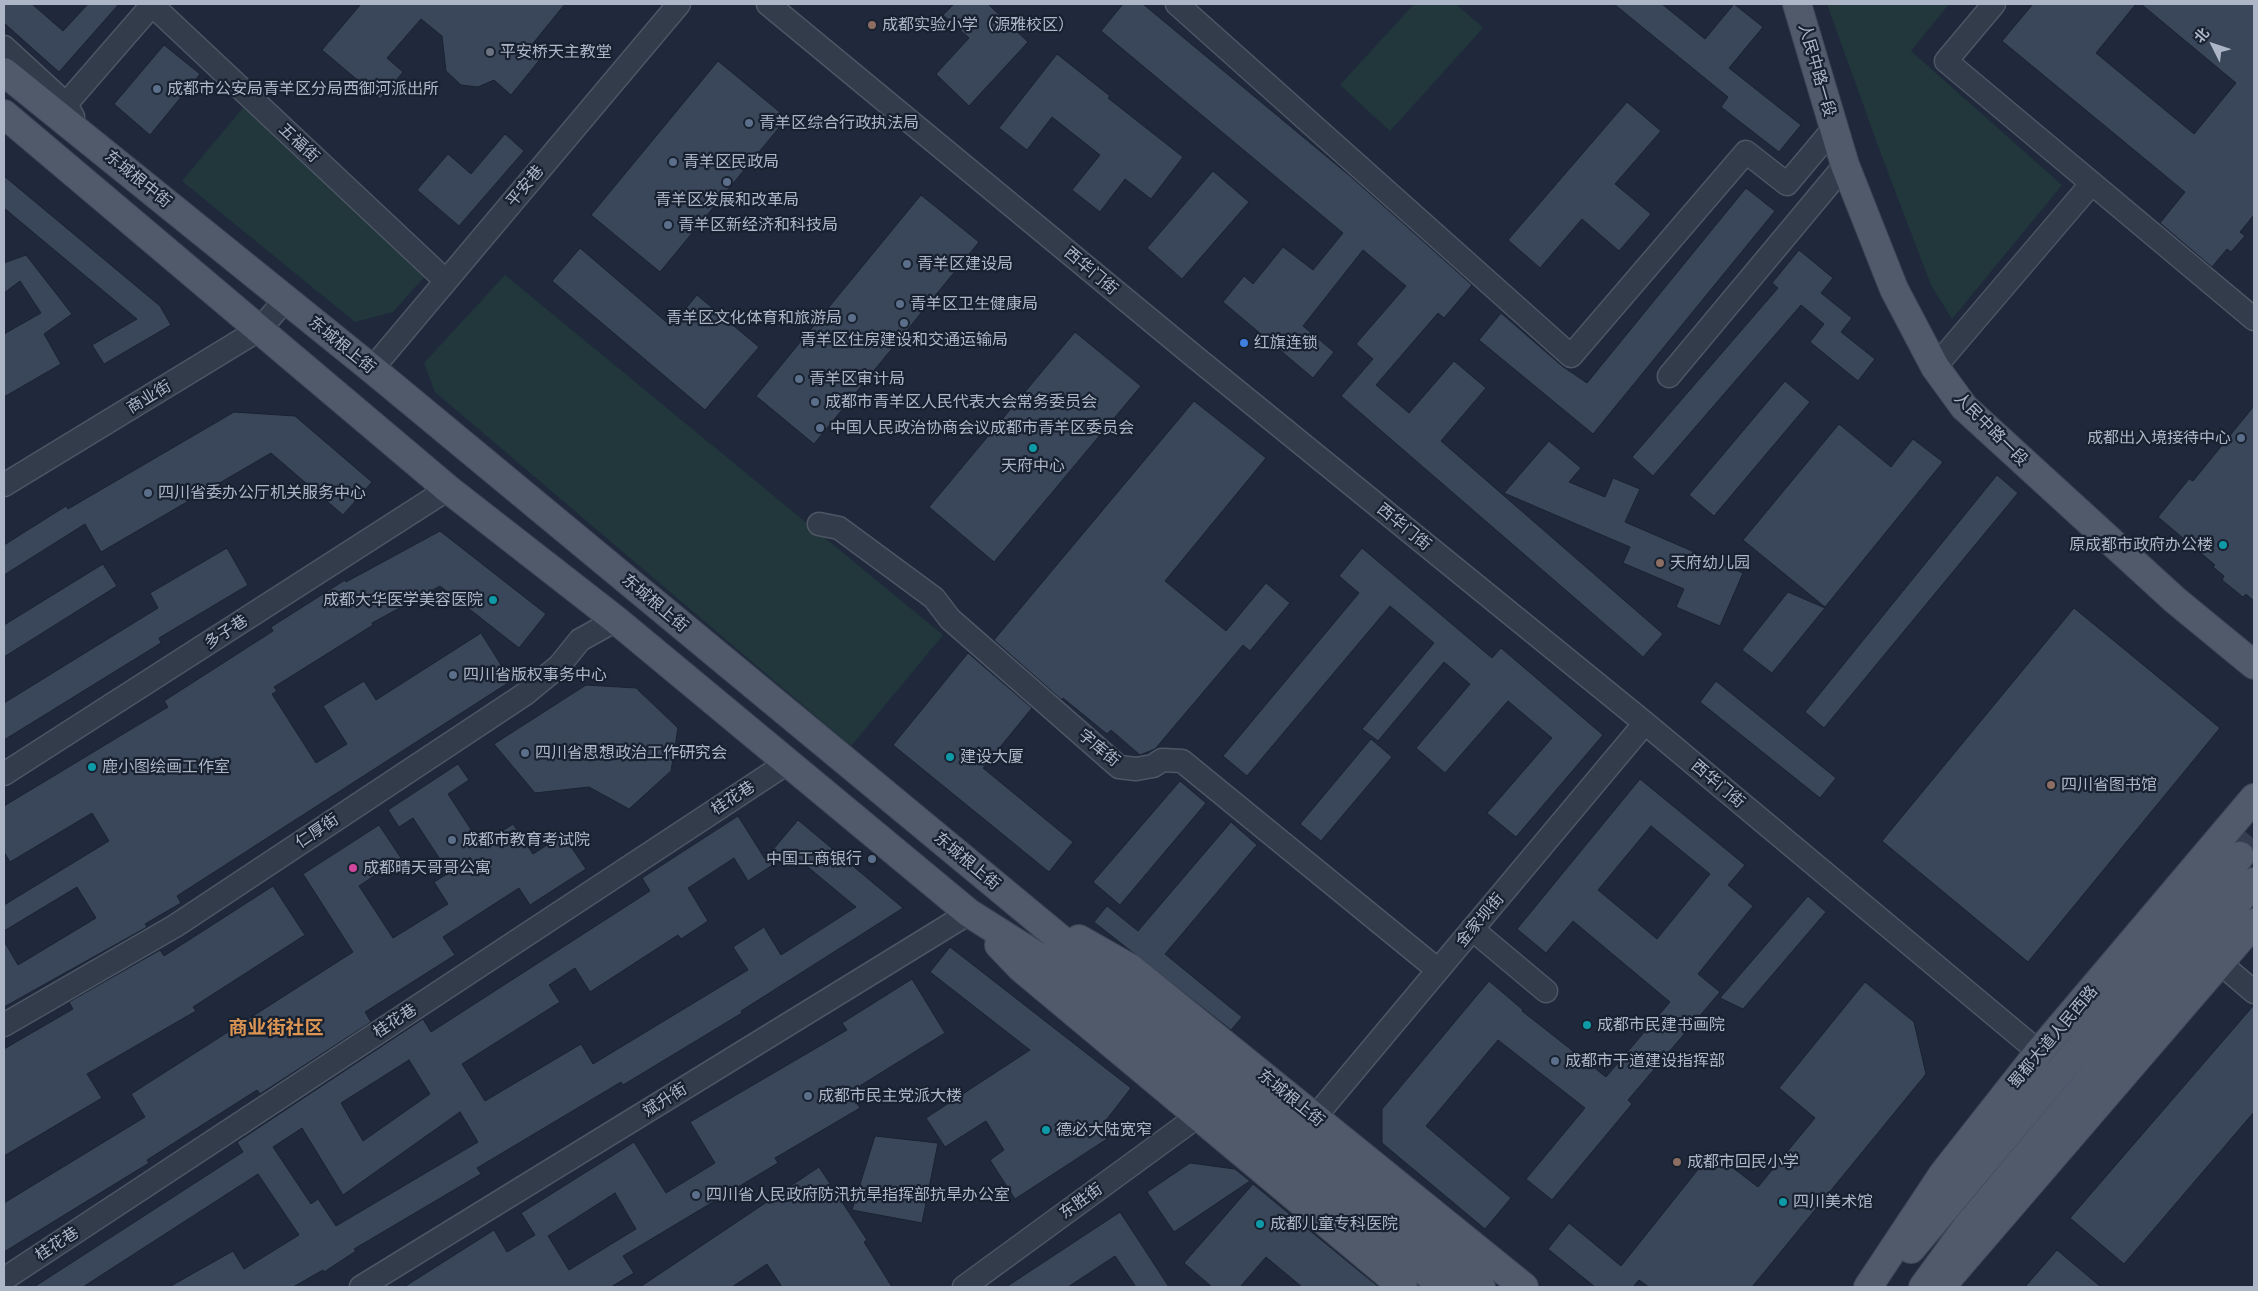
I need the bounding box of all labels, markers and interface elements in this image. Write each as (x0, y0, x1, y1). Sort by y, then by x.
place label: 成都实验小学（源雅校区） (882, 15, 1074, 35)
marker: 成都实验小学（源雅校区） (866, 19, 878, 31)
north arrow (2188, 20, 2238, 70)
street label: 人民中路一段 (1795, 21, 1839, 119)
text: 北 (2190, 24, 2212, 46)
place label: 平安桥天主教堂 (500, 42, 612, 62)
marker: 平安桥天主教堂 (484, 46, 496, 58)
place label: 成都市公安局青羊区分局西御河派出所 (167, 79, 439, 99)
marker: 成都市公安局青羊区分局西御河派出所 (151, 83, 163, 95)
place label: 青羊区综合行政执法局 (759, 113, 919, 133)
marker: 青羊区综合行政执法局 (743, 117, 755, 129)
street label: 五福街 (275, 120, 323, 166)
street label: 东城根中街 (101, 146, 175, 212)
place label: 青羊区民政局 (683, 152, 779, 172)
marker: 青羊区民政局 (667, 156, 679, 168)
street label: 平安巷 (502, 161, 548, 211)
marker: 青羊区发展和改革局 (721, 176, 733, 188)
place label: 青羊区发展和改革局 (655, 190, 799, 210)
place label: 青羊区新经济和科技局 (678, 215, 838, 235)
marker: 青羊区新经济和科技局 (662, 219, 674, 231)
street label: 西华门街 (1060, 243, 1122, 299)
place label: 青羊区建设局 (917, 254, 1013, 274)
marker: 青羊区建设局 (901, 258, 913, 270)
place label: 青羊区卫生健康局 (910, 294, 1038, 314)
marker: 青羊区卫生健康局 (894, 298, 906, 310)
place label: 青羊区文化体育和旅游局 (666, 308, 842, 328)
street label: 东城根上街 (305, 312, 379, 378)
marker: 青羊区文化体育和旅游局 (846, 312, 858, 324)
marker: 青羊区住房建设和交通运输局 (898, 317, 910, 329)
place label: 青羊区住房建设和交通运输局 (800, 330, 1008, 350)
place label: 红旗连锁 (1254, 333, 1318, 353)
marker: 红旗连锁 (1238, 337, 1250, 349)
place label: 青羊区审计局 (809, 369, 905, 389)
marker: 青羊区审计局 (793, 373, 805, 385)
street label: 商业街 (123, 376, 175, 418)
street label: 人民中路一段 (1950, 388, 2032, 470)
place label: 成都市青羊区人民代表大会常务委员会 (825, 392, 1097, 412)
marker: 成都市青羊区人民代表大会常务委员会 (809, 396, 821, 408)
place label: 中国人民政治协商会议成都市青羊区委员会 (830, 418, 1134, 438)
marker: 中国人民政治协商会议成都市青羊区委员会 (814, 422, 826, 434)
place label: 成都出入境接待中心 (2087, 428, 2231, 448)
marker: 成都出入境接待中心 (2235, 432, 2247, 444)
marker: 天府中心 (1027, 442, 1039, 454)
place label: 天府中心 (1001, 456, 1065, 476)
place label: 四川省委办公厅机关服务中心 (158, 483, 366, 503)
marker: 四川省委办公厅机关服务中心 (142, 487, 154, 499)
street label: 西华门街 (1373, 499, 1435, 555)
place label: 原成都市政府办公楼 (2069, 535, 2213, 555)
marker: 原成都市政府办公楼 (2217, 539, 2229, 551)
place label: 天府幼儿园 (1670, 553, 1750, 573)
marker: 天府幼儿园 (1654, 557, 1666, 569)
street label: 东城根上街 (618, 570, 692, 636)
place label: 成都大华医学美容医院 (323, 590, 483, 610)
marker: 成都大华医学美容医院 (487, 594, 499, 606)
street label: 多子巷 (201, 611, 251, 653)
place label: 四川省版权事务中心 (463, 665, 607, 685)
marker: 四川省版权事务中心 (447, 669, 459, 681)
street label: 字库街 (1074, 725, 1124, 771)
place label: 四川省思想政治工作研究会 (535, 743, 727, 763)
marker: 四川省思想政治工作研究会 (519, 747, 531, 759)
place label: 建设大厦 (960, 747, 1024, 767)
marker: 建设大厦 (944, 751, 956, 763)
street label: 西华门街 (1687, 756, 1749, 812)
place label: 鹿小图绘画工作室 (102, 757, 230, 777)
marker: 鹿小图绘画工作室 (86, 761, 98, 773)
place label: 四川省图书馆 (2061, 775, 2157, 795)
street label: 桂花巷 (708, 777, 758, 819)
marker: 四川省图书馆 (2045, 779, 2057, 791)
street label: 仁厚街 (292, 810, 342, 852)
street label: 东城根上街 (930, 828, 1004, 894)
place label: 成都市教育考试院 (462, 830, 590, 850)
marker: 成都市教育考试院 (446, 834, 458, 846)
place label: 中国工商银行 (766, 849, 862, 869)
marker: 中国工商银行 (866, 853, 878, 865)
place label: 成都晴天哥哥公寓 (363, 858, 491, 878)
marker: 成都晴天哥哥公寓 (347, 862, 359, 874)
street label: 金家坝街 (1452, 889, 1508, 951)
street label: 蜀都大道人民西路 (2005, 982, 2101, 1092)
street label: 桂花巷 (370, 1000, 420, 1042)
place label: 成都市民建书画院 (1597, 1015, 1725, 1035)
district label: 商业街社区 (229, 1017, 323, 1039)
marker: 成都市民建书画院 (1581, 1019, 1593, 1031)
place label: 成都市干道建设指挥部 (1565, 1051, 1725, 1071)
marker: 成都市干道建设指挥部 (1549, 1055, 1561, 1067)
street label: 东城根上街 (1254, 1065, 1328, 1131)
street label: 斌升街 (640, 1079, 690, 1121)
place label: 成都市民主党派大楼 (818, 1086, 962, 1106)
marker: 成都市民主党派大楼 (802, 1090, 814, 1102)
place label: 德必大陆宽窄 (1056, 1120, 1152, 1140)
marker: 德必大陆宽窄 (1040, 1124, 1052, 1136)
place label: 成都市回民小学 (1687, 1152, 1799, 1172)
marker: 成都市回民小学 (1671, 1156, 1683, 1168)
street label: 东胜街 (1056, 1179, 1106, 1223)
place label: 四川省人民政府防汛抗旱指挥部抗旱办公室 (706, 1185, 1010, 1205)
marker: 四川省人民政府防汛抗旱指挥部抗旱办公室 (690, 1189, 702, 1201)
place label: 四川美术馆 (1793, 1192, 1873, 1212)
marker: 四川美术馆 (1777, 1196, 1789, 1208)
place label: 成都儿童专科医院 (1270, 1214, 1398, 1234)
marker: 成都儿童专科医院 (1254, 1218, 1266, 1230)
street label: 桂花巷 (32, 1223, 82, 1265)

